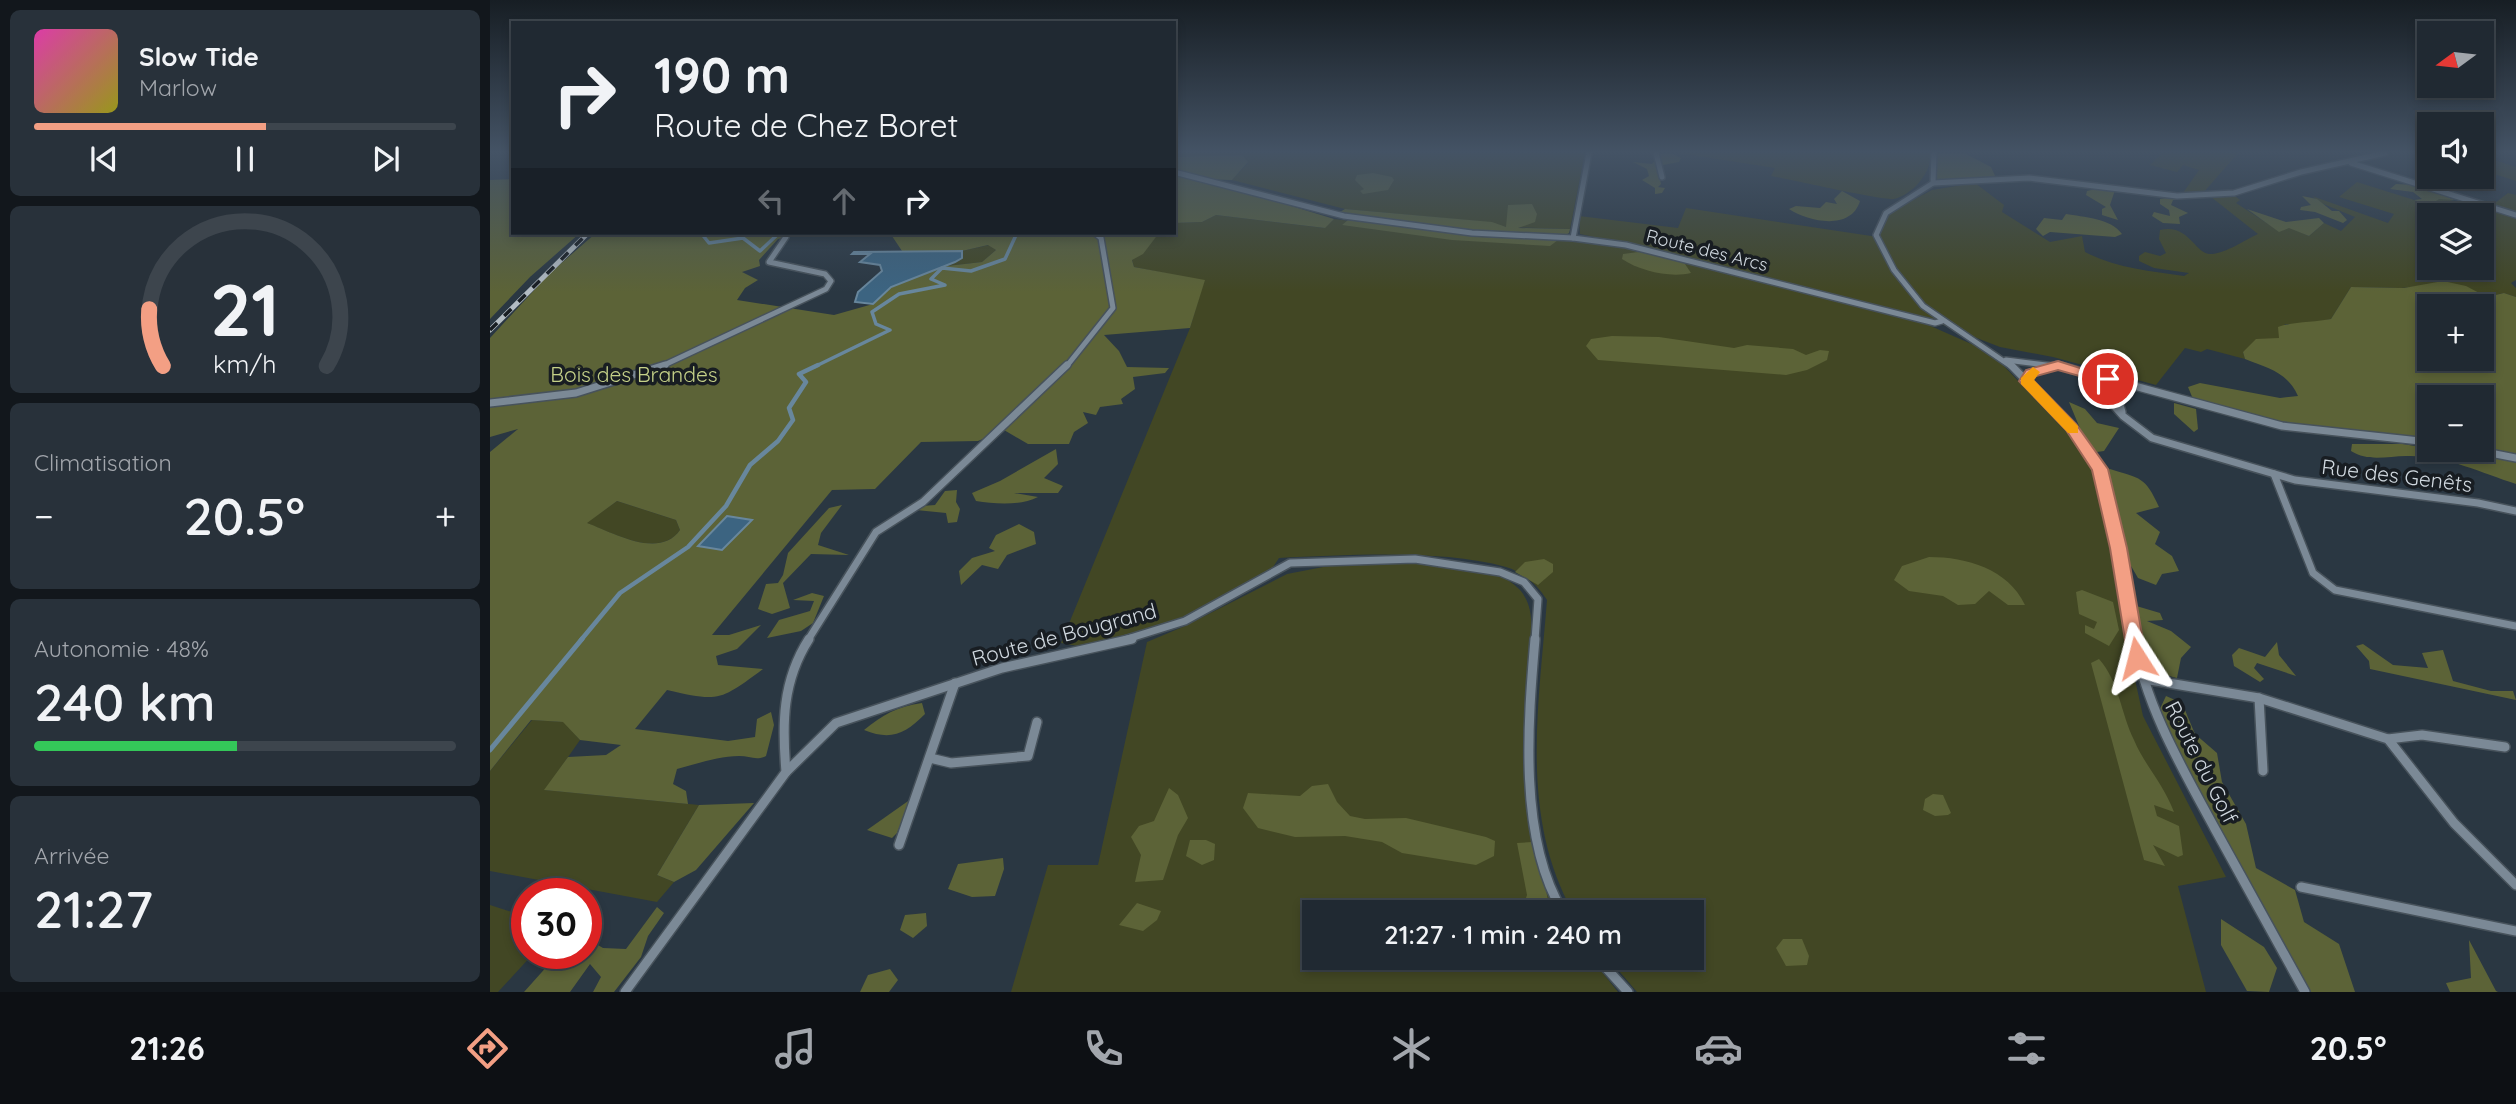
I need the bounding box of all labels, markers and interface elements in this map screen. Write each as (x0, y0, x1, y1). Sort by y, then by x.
north arrow (2417, 21, 2494, 98)
map controls (2417, 21, 2494, 462)
text: Slow Tide (139, 40, 259, 73)
text: 190 m (654, 44, 790, 105)
icon: right (539, 49, 630, 140)
text: Marlow (139, 73, 217, 102)
text: Route de Chez Boret (654, 105, 958, 145)
button: sound (2417, 112, 2494, 189)
icon: previous (85, 140, 123, 178)
icon: pause (226, 140, 264, 178)
icon: next (367, 140, 405, 178)
icon: left (752, 182, 790, 220)
icon: ahead (825, 182, 863, 220)
icon: right (898, 182, 936, 220)
button: layers (2417, 203, 2494, 280)
street label: Route des Arcs (1644, 224, 1770, 276)
text: 21 (210, 263, 280, 354)
button: + (2417, 294, 2494, 371)
text: km/h (213, 347, 277, 378)
pin (2078, 349, 2138, 409)
icon: arrive (2089, 360, 2127, 398)
park label: Bois des Brandes (550, 361, 718, 387)
button: − (2417, 385, 2494, 462)
text: Climatisation (34, 448, 172, 477)
street label: Rue des Genêts (2320, 453, 2474, 497)
text: 20.5° (183, 483, 305, 548)
text: − (34, 492, 54, 540)
text: + (435, 492, 456, 540)
street label: Route de Bougrand (969, 597, 1159, 671)
position arrow (2100, 621, 2174, 695)
text: Autonomie · 48% (34, 634, 209, 663)
text: 240 km (34, 669, 215, 734)
street label: Route du Golf (2160, 697, 2244, 828)
text: Arrivée (34, 841, 110, 870)
text: 21:27 (34, 876, 153, 941)
speed limit sign: 30 (511, 878, 602, 969)
text: 21:27 · 1 min · 240 m (1384, 918, 1622, 951)
icon: directions (463, 1024, 512, 1073)
icon: music (771, 1024, 820, 1073)
icon: phone (1079, 1024, 1128, 1073)
icon: climate (1387, 1024, 1436, 1073)
icon: car (1694, 1024, 1743, 1073)
icon: filters (2002, 1024, 2051, 1073)
text: 21:26 (129, 1028, 205, 1068)
text: 20.5° (2310, 1028, 2387, 1068)

